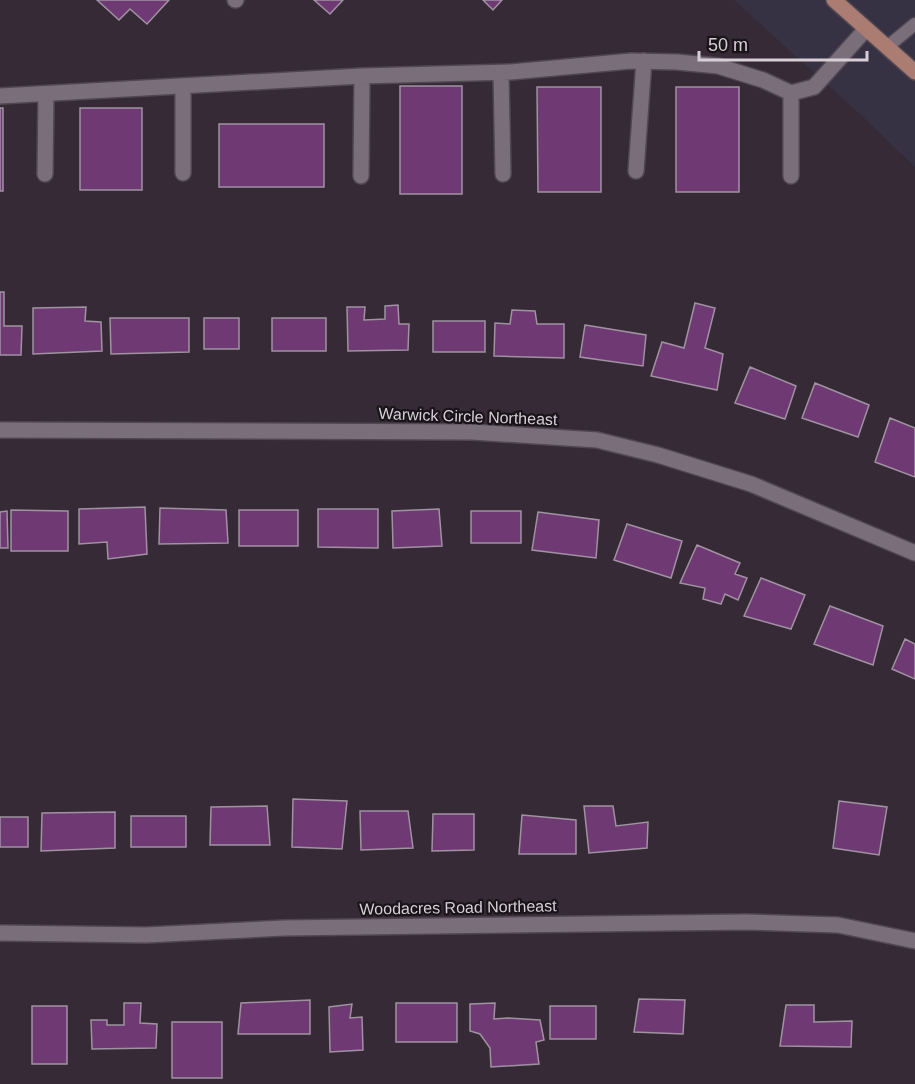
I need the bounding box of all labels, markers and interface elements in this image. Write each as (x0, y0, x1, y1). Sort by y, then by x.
scale bar (699, 24, 867, 62)
text: 50 m (708, 35, 748, 55)
street label: Warwick Circle Northeast (378, 405, 558, 428)
street label: Woodacres Road Northeast (359, 897, 557, 918)

